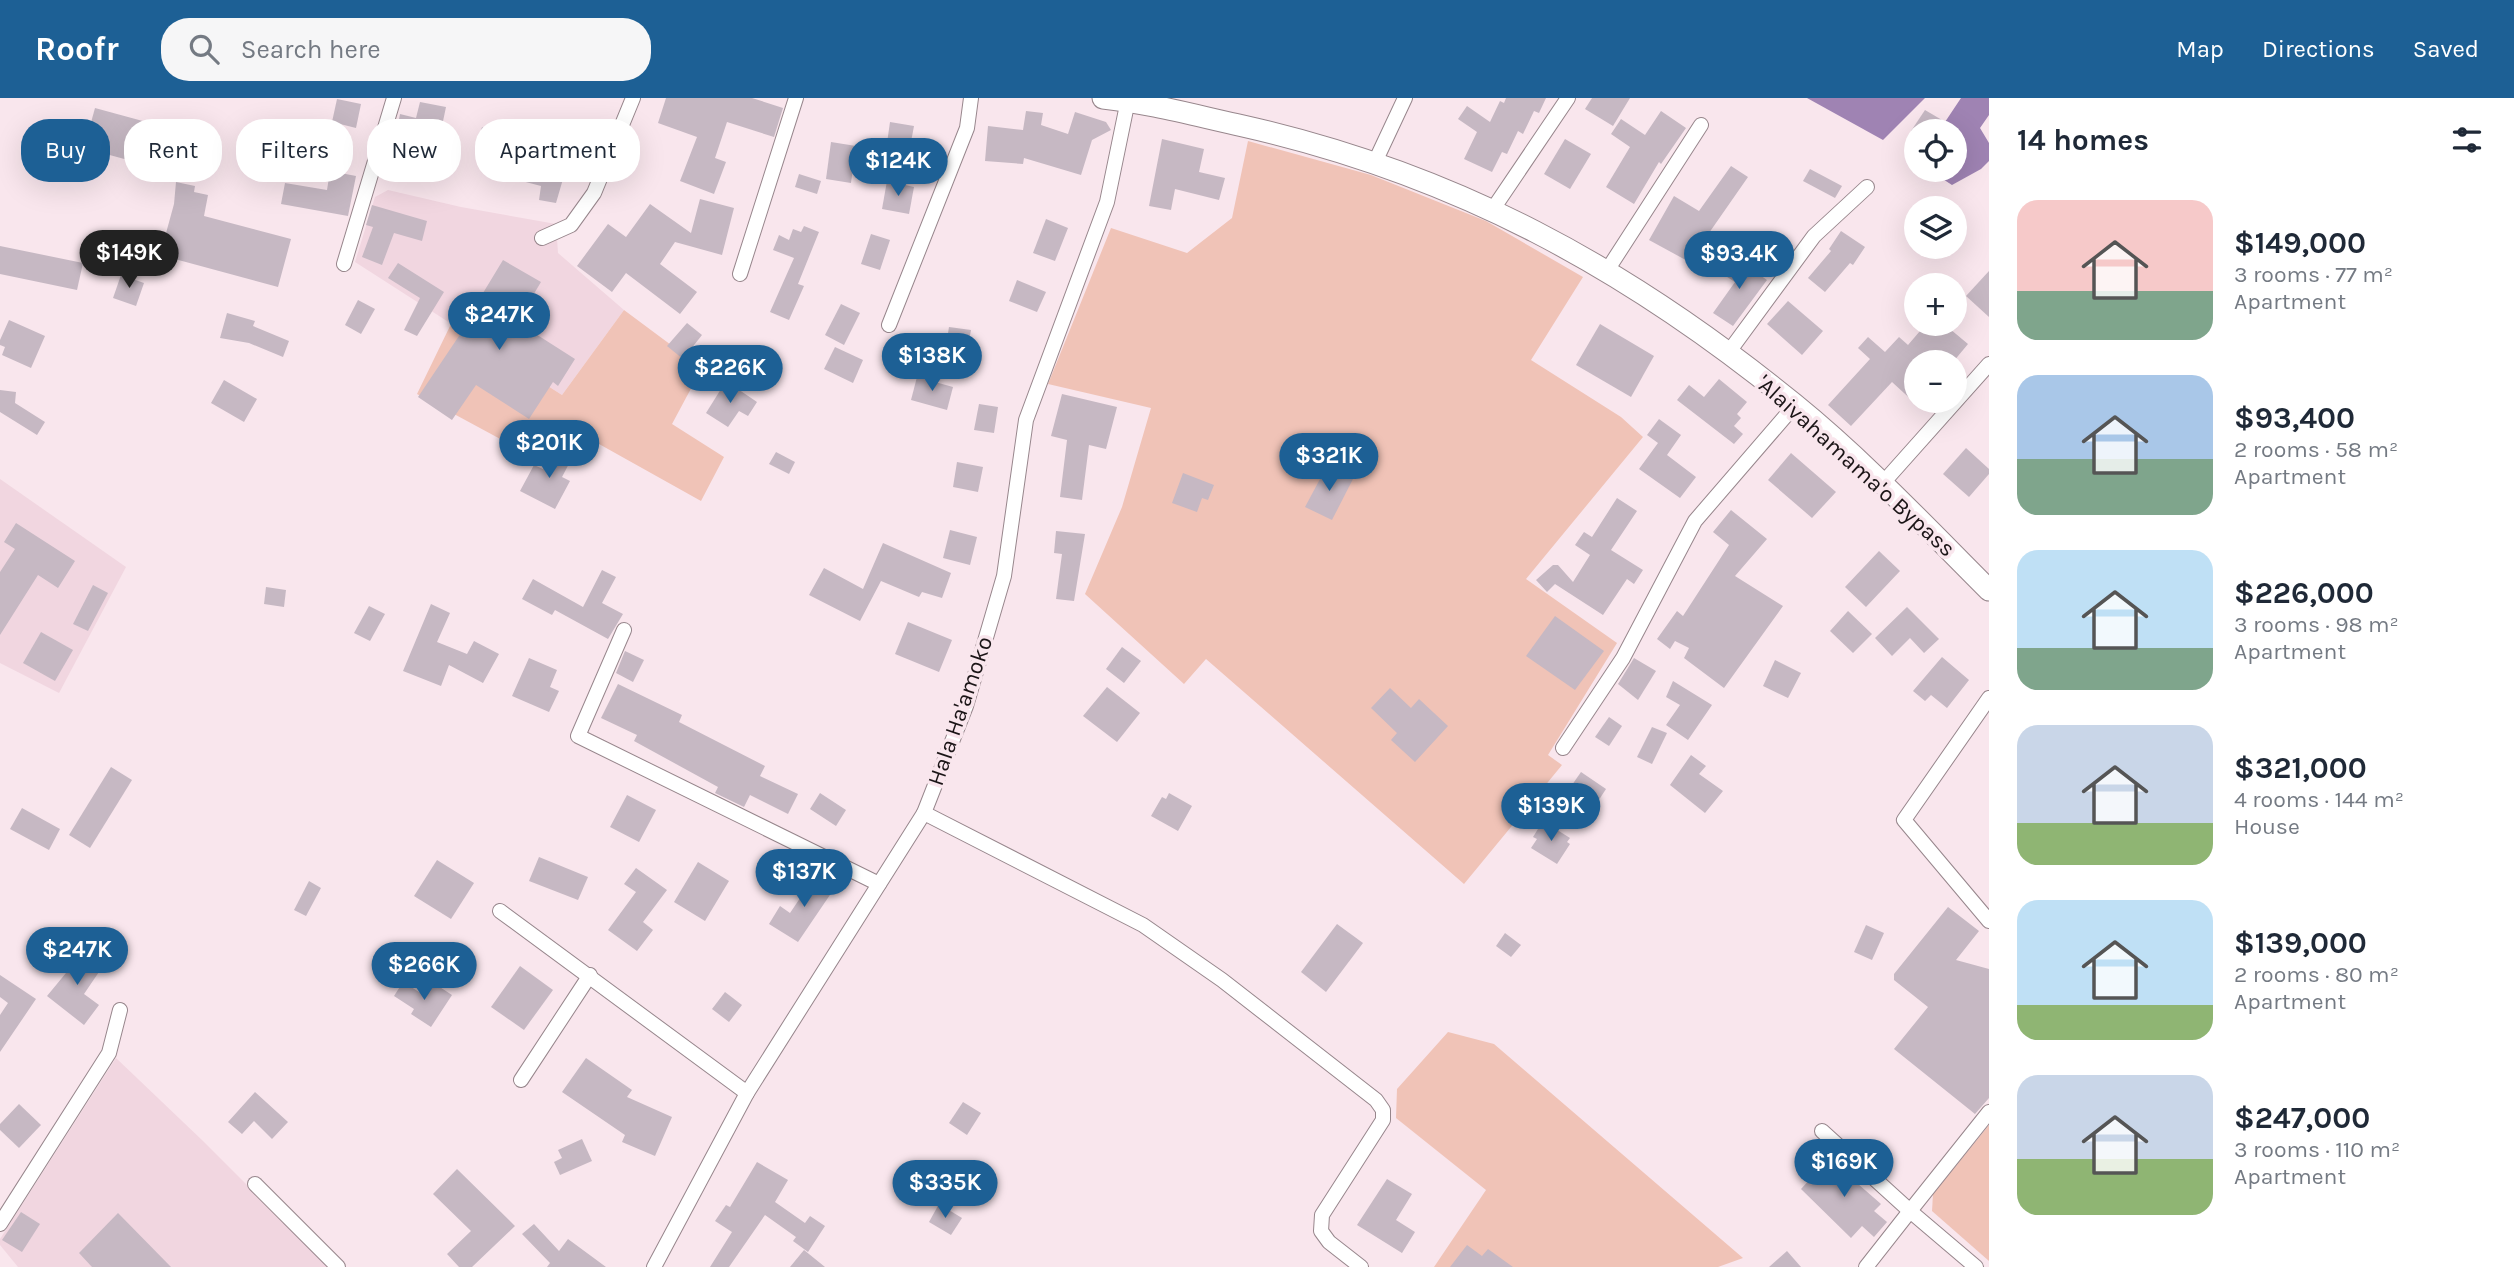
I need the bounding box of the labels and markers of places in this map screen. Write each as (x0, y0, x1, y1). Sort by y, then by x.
pin: $124K (849, 139, 947, 198)
pin: $149K (80, 230, 178, 290)
pin: $93.4K (1682, 232, 1796, 291)
pin: $247K (450, 292, 548, 352)
pin: $138K (883, 334, 981, 393)
pin: $226K (681, 345, 779, 405)
pin: $201K (500, 420, 598, 480)
pin: $321K (1280, 434, 1378, 493)
pin: $139K (1502, 784, 1600, 843)
pin: $137K (755, 850, 853, 909)
pin: $247K (28, 928, 126, 987)
pin: $266K (375, 942, 473, 1002)
pin: $169K (1795, 1140, 1893, 1199)
pin: $335K (896, 1160, 994, 1220)

